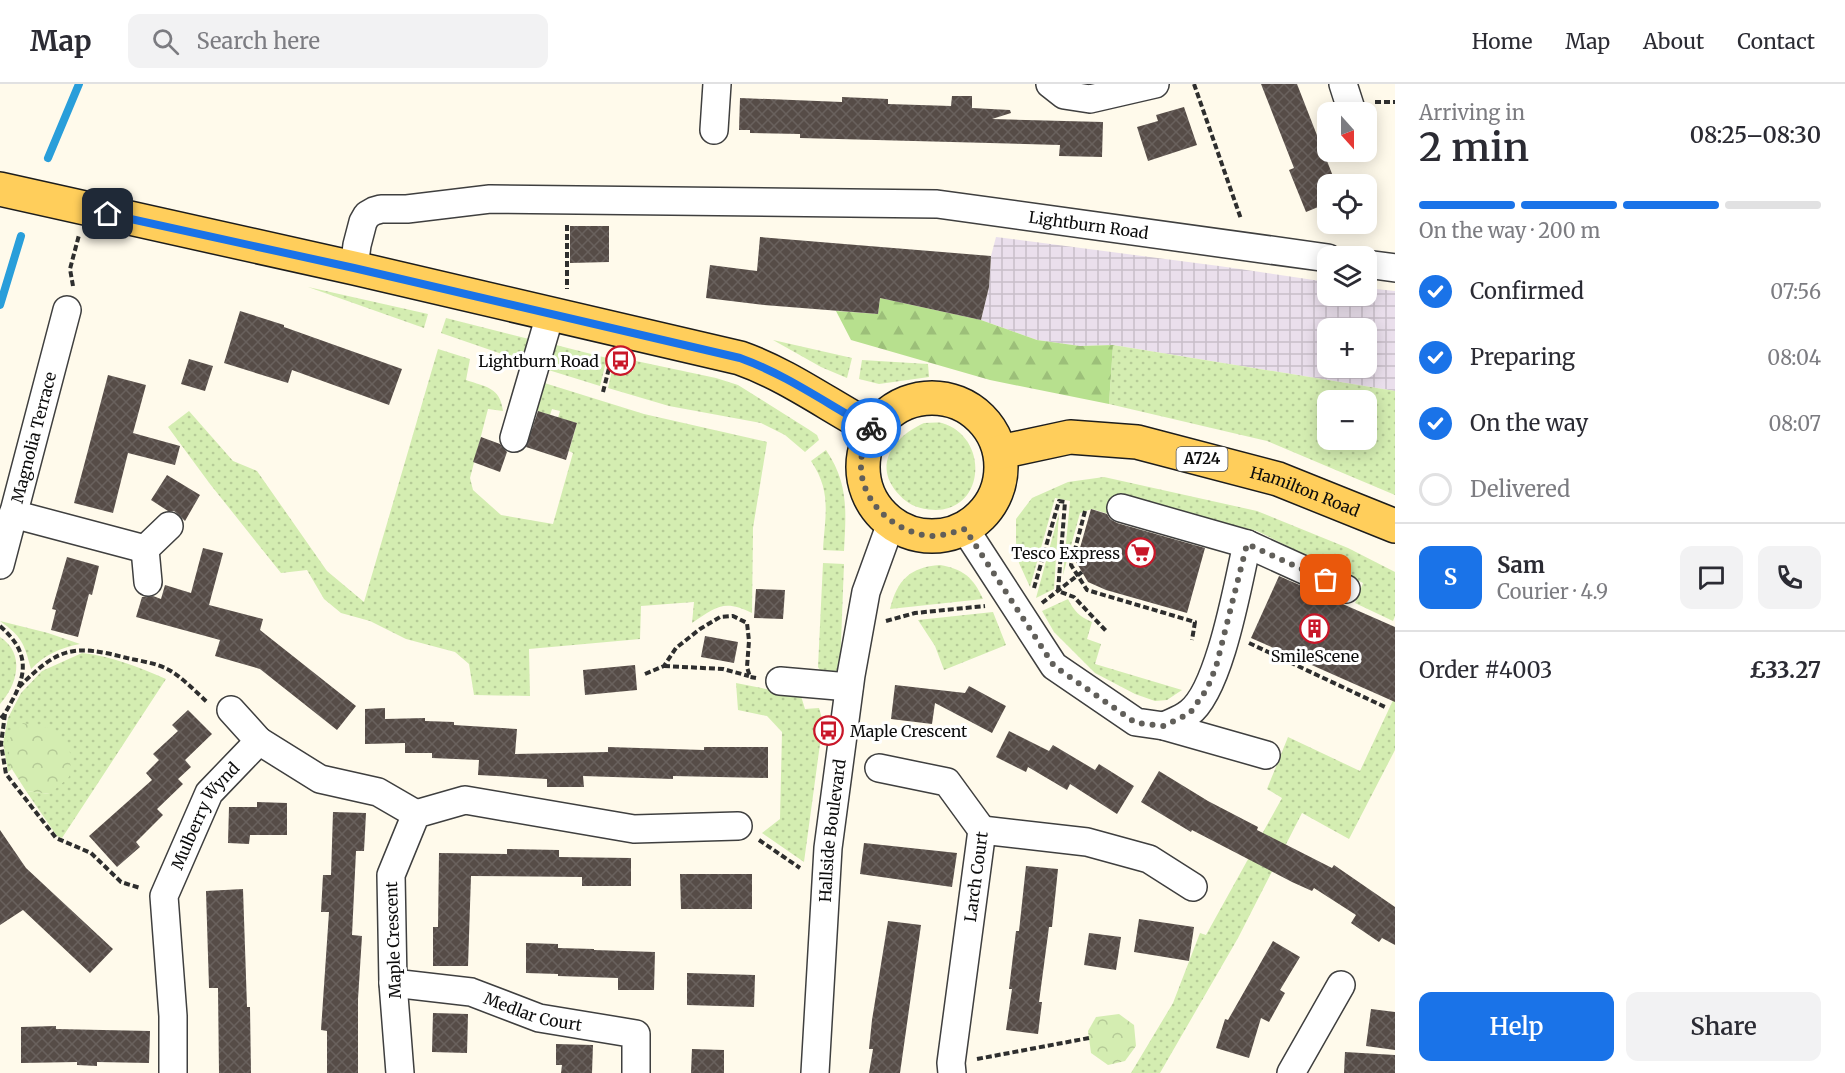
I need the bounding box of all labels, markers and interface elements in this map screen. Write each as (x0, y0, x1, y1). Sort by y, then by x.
search box (128, 14, 548, 68)
text: Map (30, 23, 92, 59)
icon: search (149, 25, 182, 58)
text: Search here (197, 27, 320, 55)
text: Home (1472, 28, 1532, 55)
text: Map (1565, 28, 1610, 55)
text: About (1643, 28, 1704, 55)
text: Contact (1737, 28, 1815, 55)
text: Arriving in (1419, 100, 1525, 125)
north arrow (1317, 102, 1377, 162)
map controls (1317, 102, 1377, 450)
text: 08:25–08:30 (1690, 121, 1821, 149)
text: 2 min (1419, 123, 1529, 172)
button: locate (1317, 174, 1377, 234)
pin (82, 188, 133, 239)
icon: home (91, 197, 124, 230)
street label: Lightburn Road (1027, 207, 1150, 243)
text: On the way · 200 m (1419, 218, 1600, 243)
button: layers (1317, 246, 1377, 306)
icon: check (1419, 275, 1452, 308)
text: Confirmed (1470, 277, 1584, 305)
text: 07:56 (1770, 279, 1821, 304)
button: + (1317, 318, 1377, 378)
icon: check (1419, 341, 1452, 374)
text: Preparing (1470, 343, 1575, 371)
bus stop icon: Lightburn Road (604, 345, 636, 377)
text: 08:04 (1767, 345, 1821, 370)
place label: Lightburn Road (478, 351, 599, 371)
street label: Magnolia Terrace (7, 370, 60, 505)
button: − (1317, 390, 1377, 450)
courier (841, 398, 901, 458)
icon: check (1419, 407, 1452, 440)
text: On the way (1470, 409, 1588, 437)
text: 08:07 (1768, 411, 1821, 436)
icon: bike (855, 412, 888, 445)
road number: A724 (1176, 447, 1228, 471)
street label: Hamilton Road (1248, 462, 1363, 521)
text: Delivered (1470, 475, 1570, 503)
supermarket icon: Tesco Express (1125, 537, 1157, 569)
place label: Tesco Express (1011, 543, 1120, 563)
button: chat (1680, 546, 1743, 609)
button: phone (1758, 546, 1821, 609)
text: Sam (1497, 551, 1545, 579)
pin (1300, 554, 1351, 605)
icon: bag (1309, 563, 1342, 596)
text: S (1444, 563, 1457, 591)
text: Courier · 4.9 (1497, 579, 1608, 604)
building icon: SmileScene (1299, 612, 1331, 644)
place label: SmileScene (1271, 646, 1359, 666)
text: Order #4003 (1419, 656, 1552, 684)
text: £33.27 (1749, 656, 1821, 684)
bus stop icon: Maple Crescent (813, 715, 845, 747)
place label: Maple Crescent (850, 721, 968, 741)
street label: Mulberry Wynd (167, 758, 244, 873)
street label: Hallside Boulevard (815, 758, 850, 903)
street label: Larch Court (960, 830, 992, 923)
street label: Maple Crescent (381, 880, 405, 999)
street label: Medlar Court (481, 988, 584, 1035)
button: Help (1419, 992, 1614, 1061)
button: Share (1626, 992, 1821, 1061)

